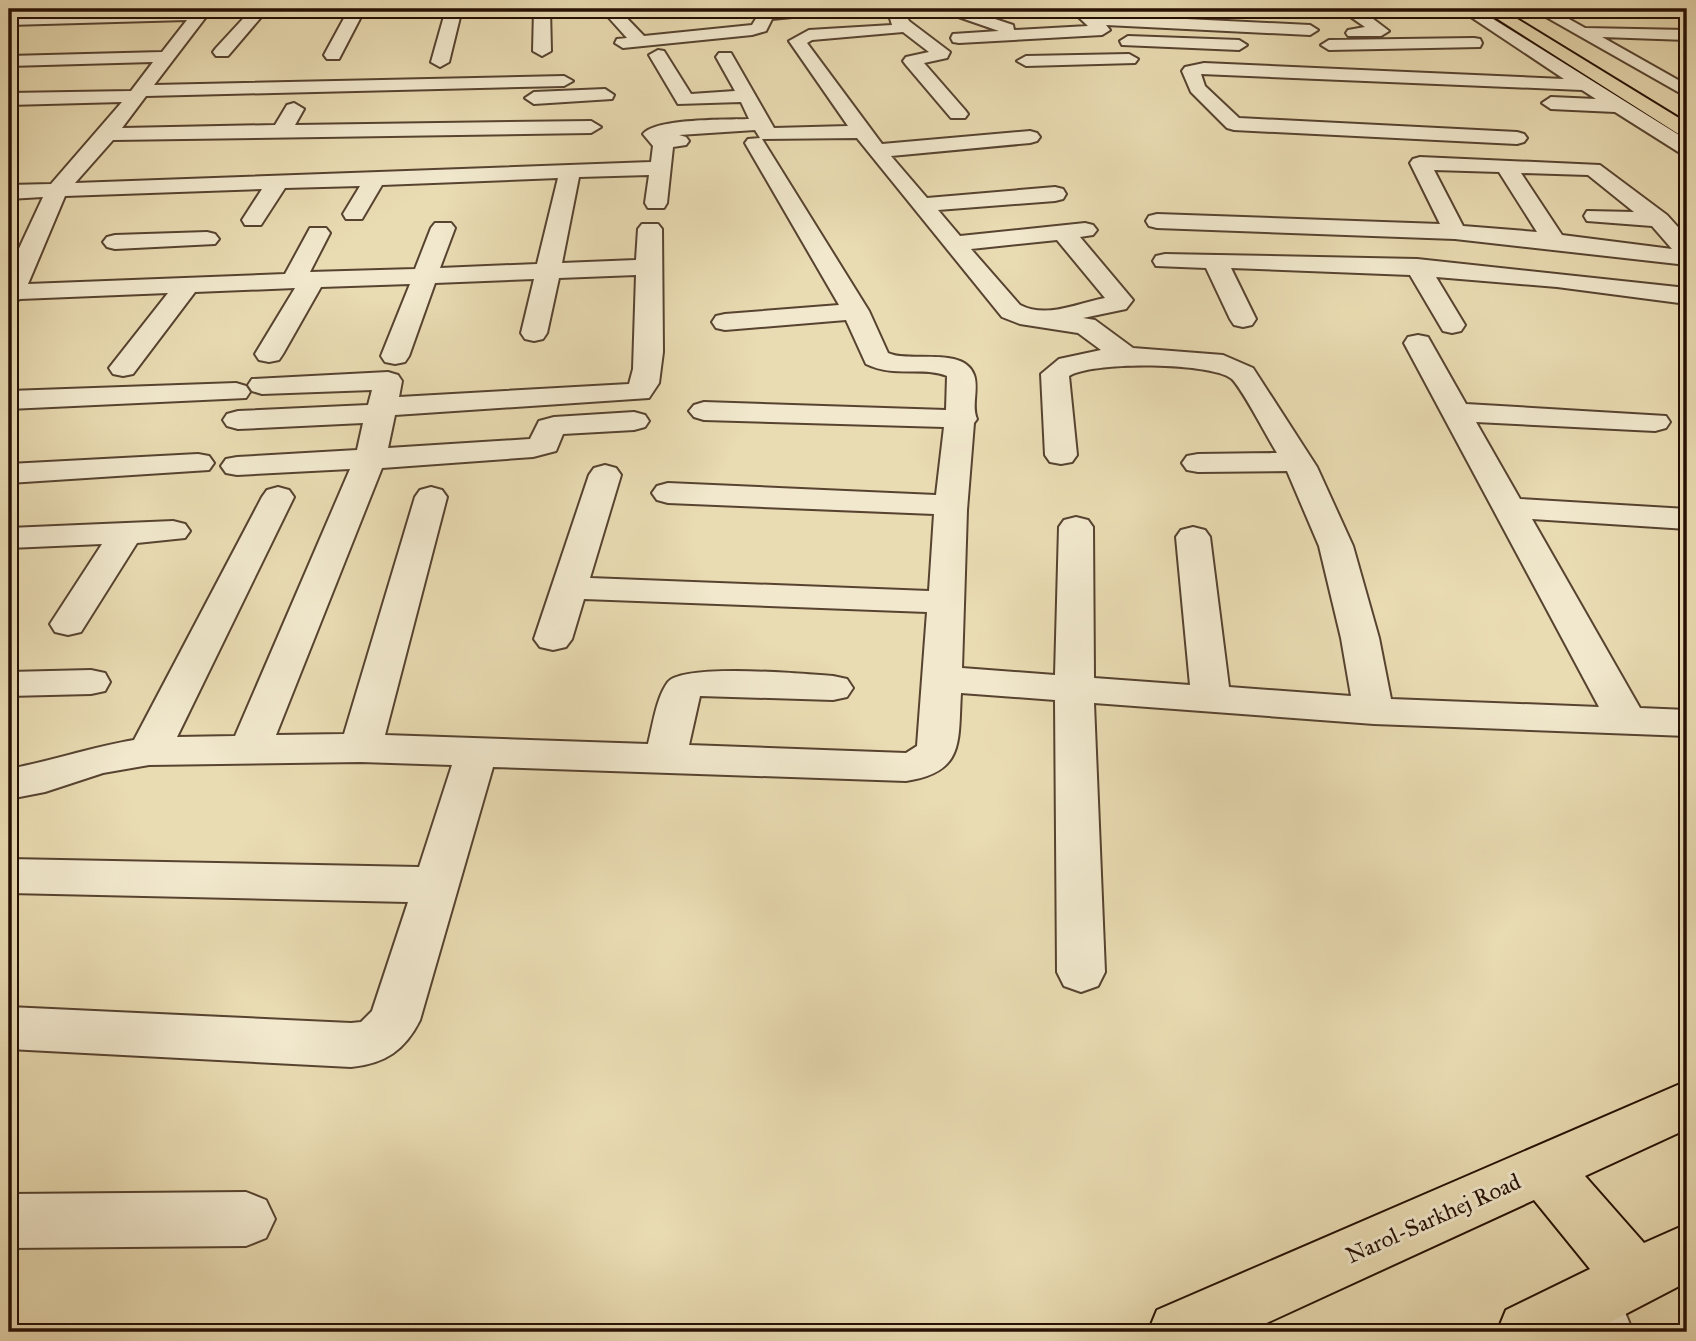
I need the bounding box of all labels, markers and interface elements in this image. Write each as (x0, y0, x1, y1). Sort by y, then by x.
street label: Narol-Sarkhej Road (1341, 1167, 1525, 1269)

